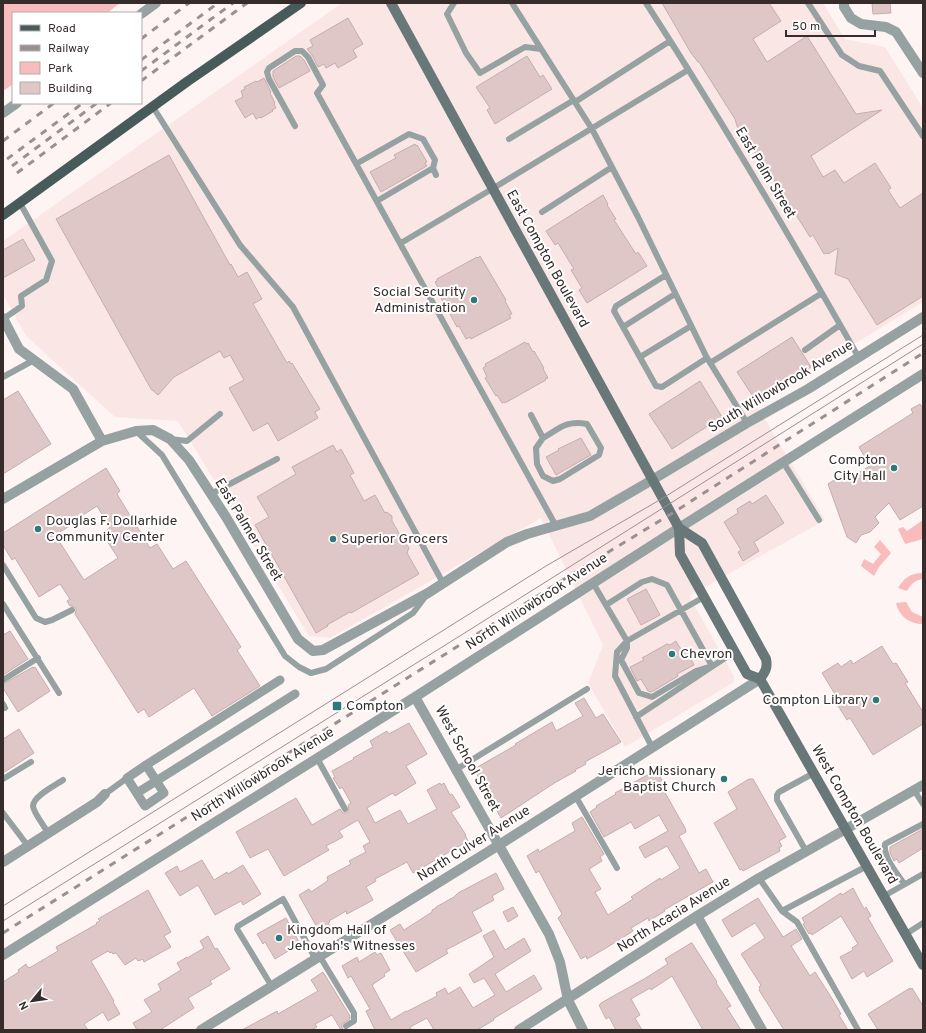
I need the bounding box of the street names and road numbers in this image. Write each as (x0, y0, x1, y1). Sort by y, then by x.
street label: East Palm Street (731, 124, 799, 222)
street label: East Compton Boulevard (502, 187, 592, 331)
street label: South Willowbrook Avenue (706, 337, 856, 437)
street label: East Palmer Street (211, 475, 285, 585)
street label: North Willowbrook Avenue (463, 550, 611, 654)
street label: West School Street (431, 703, 503, 815)
street label: North Willowbrook Avenue (188, 724, 338, 826)
street label: West Compton Boulevard (807, 742, 901, 888)
street label: North Culver Avenue (414, 802, 534, 886)
street label: North Acacia Avenue (614, 873, 734, 957)

